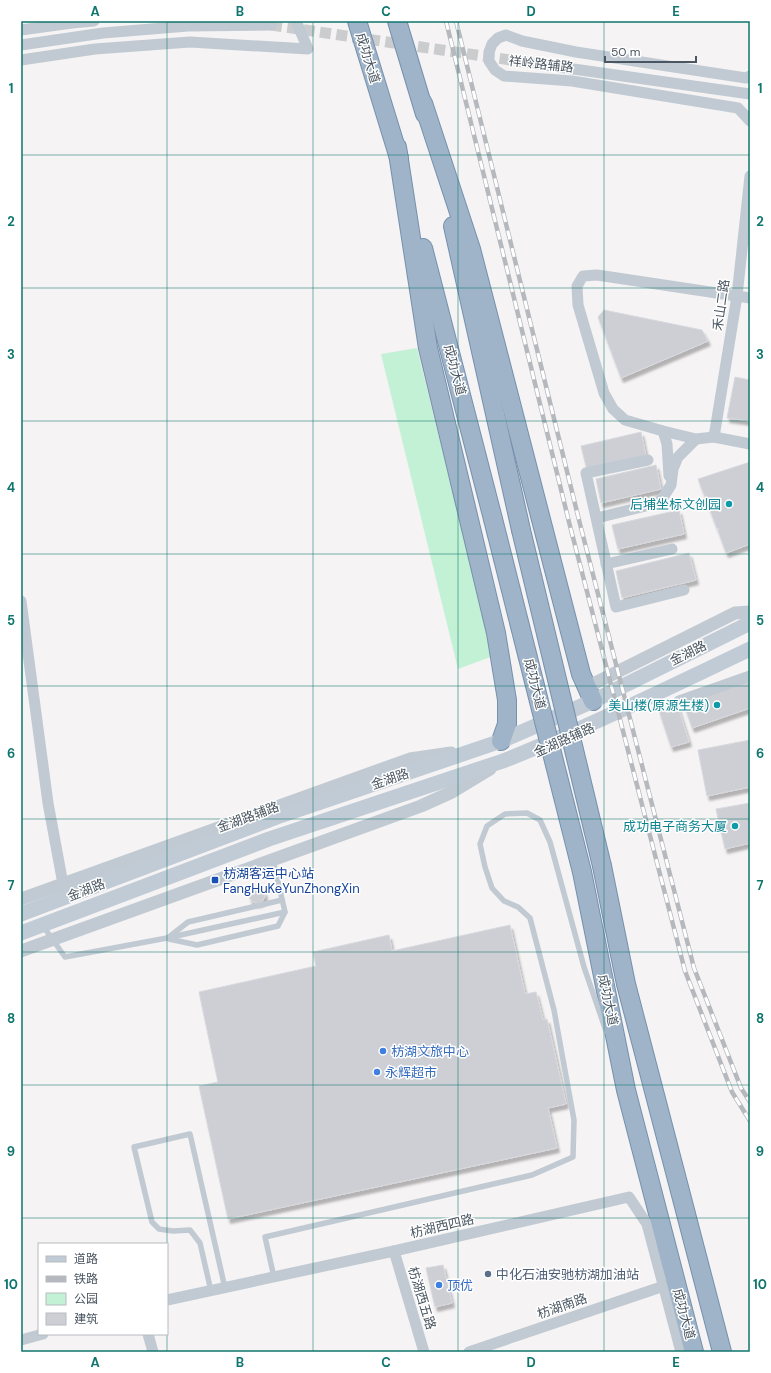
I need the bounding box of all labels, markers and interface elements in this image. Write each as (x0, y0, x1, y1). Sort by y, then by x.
text: A (90, 3, 100, 20)
text: B (236, 3, 244, 20)
text: C (381, 3, 391, 20)
text: D (526, 3, 536, 20)
text: E (672, 3, 680, 20)
street label: 成功大道 (352, 31, 384, 85)
scale bar (605, 38, 696, 64)
text: 50 m (611, 44, 640, 60)
street label: 祥岭路辅路 (508, 52, 574, 76)
text: 1 (9, 80, 13, 97)
text: 1 (758, 80, 762, 97)
text: 2 (7, 213, 15, 230)
text: 2 (756, 213, 764, 230)
street label: 禾山二路 (709, 278, 733, 332)
street label: 成功大道 (440, 343, 470, 397)
text: 3 (7, 346, 15, 363)
text: 3 (756, 346, 764, 363)
text: 4 (7, 479, 15, 496)
text: 4 (756, 479, 764, 496)
place label: 后埔坐标文创园 (630, 496, 721, 513)
marker: 后埔坐标文创园 (724, 499, 734, 509)
text: 5 (7, 612, 15, 629)
text: 5 (756, 612, 764, 629)
street label: 金湖路 (667, 637, 709, 669)
street label: 成功大道 (520, 657, 550, 711)
place label: 美山楼(原源生楼) (608, 697, 709, 714)
marker: 美山楼(原源生楼) (712, 700, 722, 710)
street label: 金湖路辅路 (531, 719, 597, 761)
text: 6 (7, 745, 15, 762)
text: 6 (756, 745, 764, 762)
street label: 金湖路 (369, 765, 411, 793)
street label: 金湖路辅路 (215, 798, 281, 836)
place label: 成功电子商务大厦 (623, 818, 727, 835)
marker: 成功电子商务大厦 (730, 821, 740, 831)
place label: 枋湖客运中心站 FangHuKeYunZhongXin (223, 865, 360, 897)
street label: 金湖路 (65, 875, 107, 905)
marker: 枋湖客运中心站 FangHuKeYunZhongXin (210, 875, 220, 885)
text: 7 (8, 877, 15, 894)
text: 7 (757, 877, 764, 894)
street label: 成功大道 (594, 973, 622, 1027)
text: 8 (7, 1010, 15, 1027)
text: 8 (756, 1010, 764, 1027)
place label: 枋湖文旅中心 (391, 1043, 469, 1060)
marker: 枋湖文旅中心 (378, 1046, 388, 1056)
place label: 永辉超市 (385, 1064, 437, 1081)
marker: 永辉超市 (372, 1067, 382, 1077)
text: 9 (7, 1143, 15, 1160)
text: 9 (756, 1143, 764, 1160)
street label: 枋湖西四路 (408, 1210, 476, 1242)
legend (38, 1243, 168, 1335)
text: 道路 (74, 1251, 98, 1267)
street label: 枋湖西五路 (404, 1264, 440, 1332)
place label: 中化石油安驰枋湖加油站 (496, 1266, 639, 1283)
marker: 中化石油安驰枋湖加油站 (483, 1269, 493, 1279)
text: 铁路 (74, 1271, 98, 1287)
text: 10 (4, 1276, 18, 1293)
text: 10 (753, 1276, 767, 1293)
place label: 顶优 (447, 1277, 473, 1294)
marker: 顶优 (434, 1280, 444, 1290)
street label: 成功大道 (669, 1287, 699, 1341)
street label: 枋湖南路 (535, 1289, 589, 1323)
text: 公园 (74, 1291, 98, 1307)
text: 建筑 (74, 1311, 98, 1327)
text: A (90, 1354, 100, 1371)
text: B (236, 1354, 244, 1371)
text: C (381, 1354, 391, 1371)
text: D (526, 1354, 536, 1371)
text: E (672, 1354, 680, 1371)

